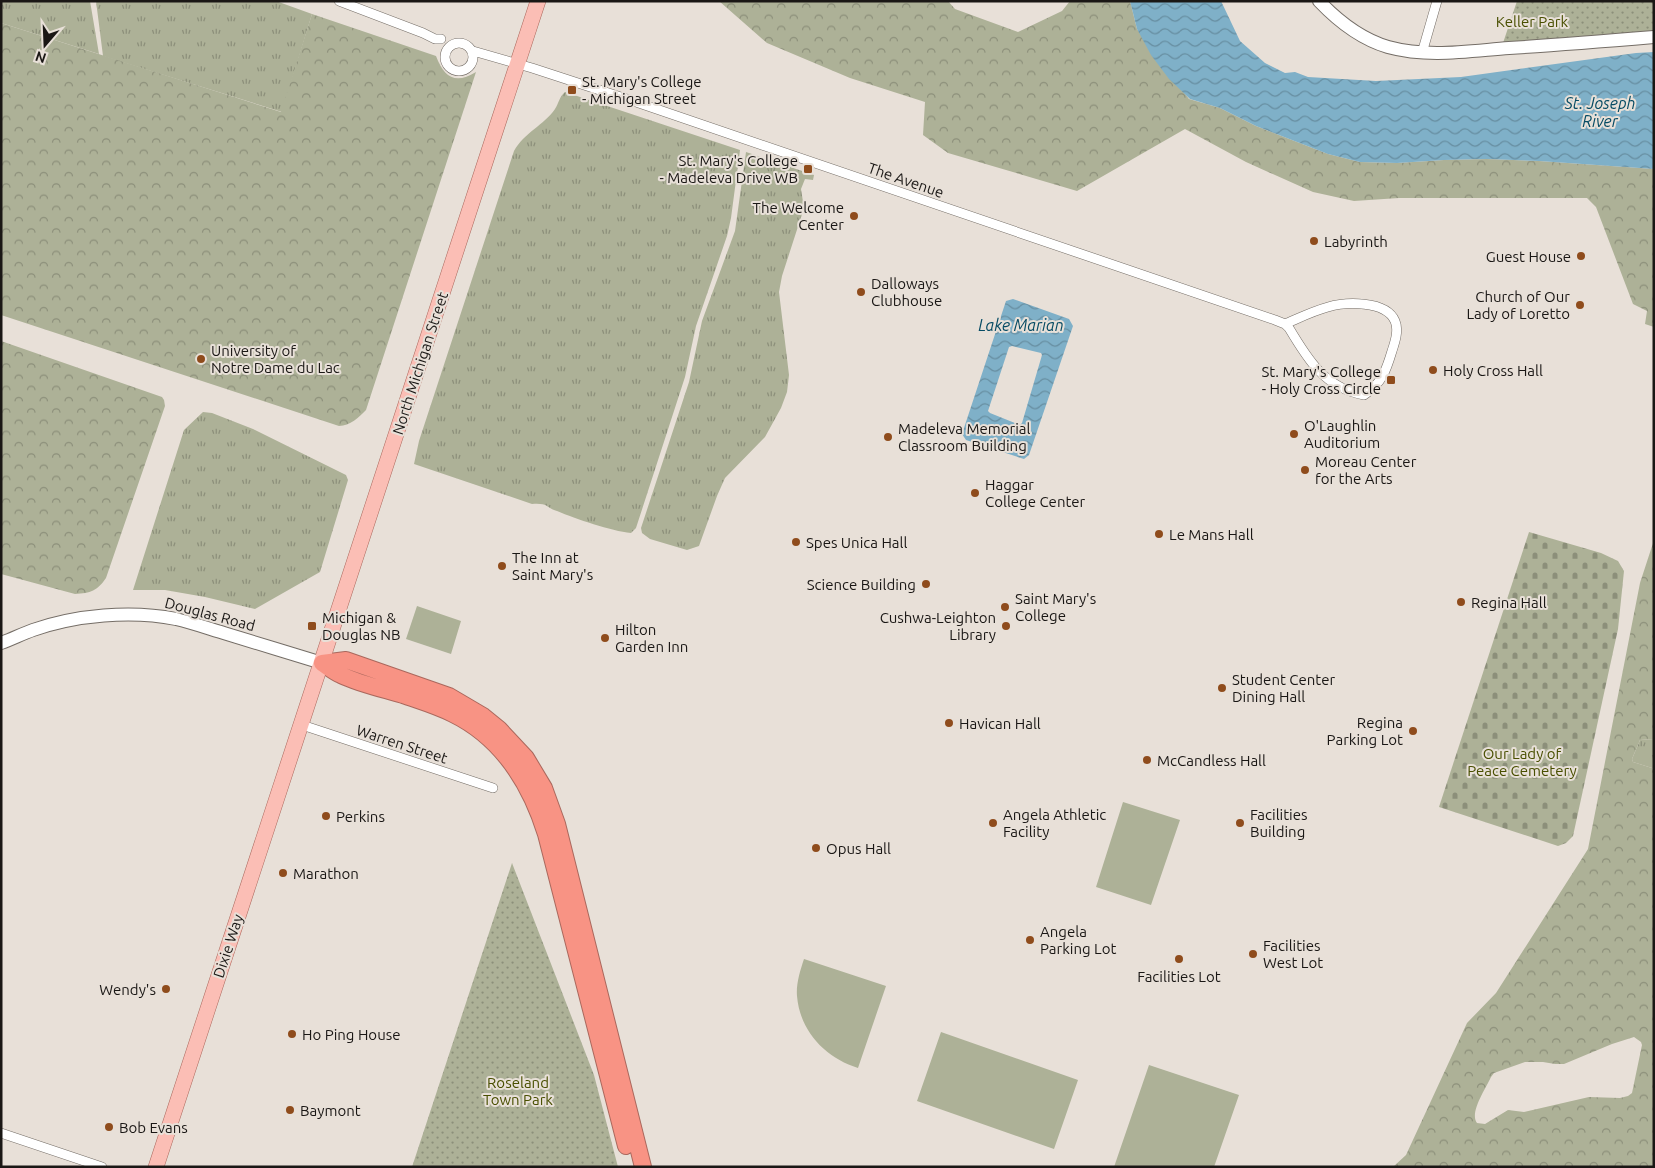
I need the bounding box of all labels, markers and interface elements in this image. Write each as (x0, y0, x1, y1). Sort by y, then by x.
park label: Keller Park (1496, 13, 1569, 30)
north arrow (20, 20, 70, 70)
text: N (33, 48, 48, 67)
place label: St. Mary's College - Michigan Street (582, 73, 702, 107)
marker: St. Mary's College - Michigan Street (566, 84, 578, 96)
water label: St. Joseph River (1564, 94, 1635, 130)
place label: St. Mary's College - Madeleva Drive WB (659, 152, 798, 186)
street label: The Avenue (866, 159, 946, 201)
marker: St. Mary's College - Madeleva Drive WB (802, 163, 814, 175)
place label: The Welcome Center (753, 199, 844, 233)
marker: The Welcome Center (848, 210, 860, 222)
place label: Labyrinth (1324, 233, 1388, 250)
marker: Labyrinth (1308, 235, 1320, 247)
place label: Guest House (1486, 248, 1571, 265)
marker: Guest House (1575, 250, 1587, 262)
place label: Dalloways Clubhouse (871, 275, 942, 309)
marker: Dalloways Clubhouse (855, 286, 867, 298)
place label: Church of Our Lady of Loretto (1466, 288, 1570, 322)
street label: North Michigan Street (389, 289, 451, 437)
marker: Church of Our Lady of Loretto (1574, 299, 1586, 311)
water label: Lake Marian (978, 316, 1064, 334)
place label: University of Notre Dame du Lac (211, 342, 340, 376)
marker: University of Notre Dame du Lac (195, 353, 207, 365)
place label: Holy Cross Hall (1443, 362, 1543, 379)
place label: St. Mary's College - Holy Cross Circle (1261, 363, 1381, 397)
marker: Holy Cross Hall (1427, 364, 1439, 376)
marker: St. Mary's College - Holy Cross Circle (1385, 374, 1397, 386)
place label: O'Laughlin Auditorium (1304, 417, 1380, 451)
place label: Madeleva Memorial Classroom Building (898, 420, 1031, 454)
marker: O'Laughlin Auditorium (1288, 428, 1300, 440)
marker: Madeleva Memorial Classroom Building (882, 431, 894, 443)
place label: Moreau Center for the Arts (1315, 453, 1417, 487)
marker: Moreau Center for the Arts (1299, 464, 1311, 476)
place label: Haggar College Center (985, 476, 1086, 510)
marker: Haggar College Center (969, 487, 981, 499)
place label: Le Mans Hall (1169, 526, 1254, 543)
marker: Le Mans Hall (1153, 528, 1165, 540)
place label: Spes Unica Hall (806, 534, 907, 551)
marker: Spes Unica Hall (790, 536, 802, 548)
place label: The Inn at Saint Mary's (512, 549, 593, 583)
marker: The Inn at Saint Mary's (496, 560, 508, 572)
place label: Science Building (807, 576, 916, 593)
marker: Science Building (920, 578, 932, 590)
place label: Saint Mary's College (1015, 590, 1096, 624)
street label: Douglas Road (163, 594, 257, 634)
place label: Regina Hall (1471, 594, 1547, 611)
marker: Regina Hall (1455, 596, 1467, 608)
marker: Saint Mary's College (999, 601, 1011, 613)
place label: Michigan & Douglas NB (322, 609, 400, 643)
place label: Cushwa-Leighton Library (880, 609, 996, 643)
marker: Michigan & Douglas NB (306, 620, 318, 632)
marker: Cushwa-Leighton Library (1000, 620, 1012, 632)
place label: Hilton Garden Inn (615, 621, 688, 655)
marker: Hilton Garden Inn (599, 632, 611, 644)
place label: Student Center Dining Hall (1232, 671, 1335, 705)
marker: Student Center Dining Hall (1216, 682, 1228, 694)
place label: Regina Parking Lot (1327, 714, 1403, 748)
place label: Havican Hall (959, 715, 1041, 732)
marker: Havican Hall (943, 717, 955, 729)
street label: Warren Street (354, 721, 450, 767)
marker: Regina Parking Lot (1407, 725, 1419, 737)
park label: Our Lady of Peace Cemetery (1467, 745, 1577, 779)
place label: McCandless Hall (1157, 752, 1266, 769)
marker: McCandless Hall (1141, 754, 1153, 766)
place label: Angela Athletic Facility (1003, 806, 1106, 840)
place label: Facilities Building (1250, 806, 1308, 840)
place label: Perkins (336, 808, 385, 825)
marker: Perkins (320, 810, 332, 822)
marker: Angela Athletic Facility (987, 817, 999, 829)
marker: Facilities Building (1234, 817, 1246, 829)
place label: Opus Hall (826, 840, 891, 857)
marker: Opus Hall (810, 842, 822, 854)
place label: Marathon (293, 865, 359, 882)
marker: Marathon (277, 867, 289, 879)
street label: Dixie Way (210, 912, 246, 980)
place label: Angela Parking Lot (1040, 923, 1116, 957)
marker: Angela Parking Lot (1024, 934, 1036, 946)
place label: Facilities West Lot (1263, 937, 1323, 971)
marker: Facilities West Lot (1247, 948, 1259, 960)
marker: Facilities Lot (1173, 953, 1185, 965)
place label: Facilities Lot (1137, 968, 1221, 985)
place label: Wendy's (99, 981, 156, 998)
marker: Wendy's (160, 983, 172, 995)
place label: Ho Ping House (302, 1026, 401, 1043)
marker: Ho Ping House (286, 1028, 298, 1040)
park label: Roseland Town Park (483, 1074, 553, 1108)
place label: Baymont (300, 1102, 361, 1119)
marker: Baymont (284, 1104, 296, 1116)
place label: Bob Evans (119, 1119, 188, 1136)
marker: Bob Evans (103, 1121, 115, 1133)

